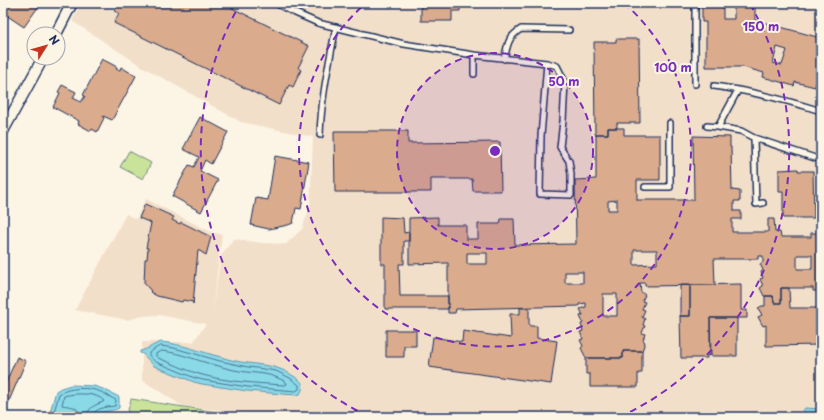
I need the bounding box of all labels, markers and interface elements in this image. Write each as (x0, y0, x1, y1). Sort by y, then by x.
text: 150 m (743, 17, 779, 35)
north arrow (26, 26, 66, 66)
text: N (45, 31, 64, 49)
text: 100 m (654, 58, 692, 76)
text: 50 m (548, 72, 580, 90)
centre of rings (488, 144, 502, 158)

